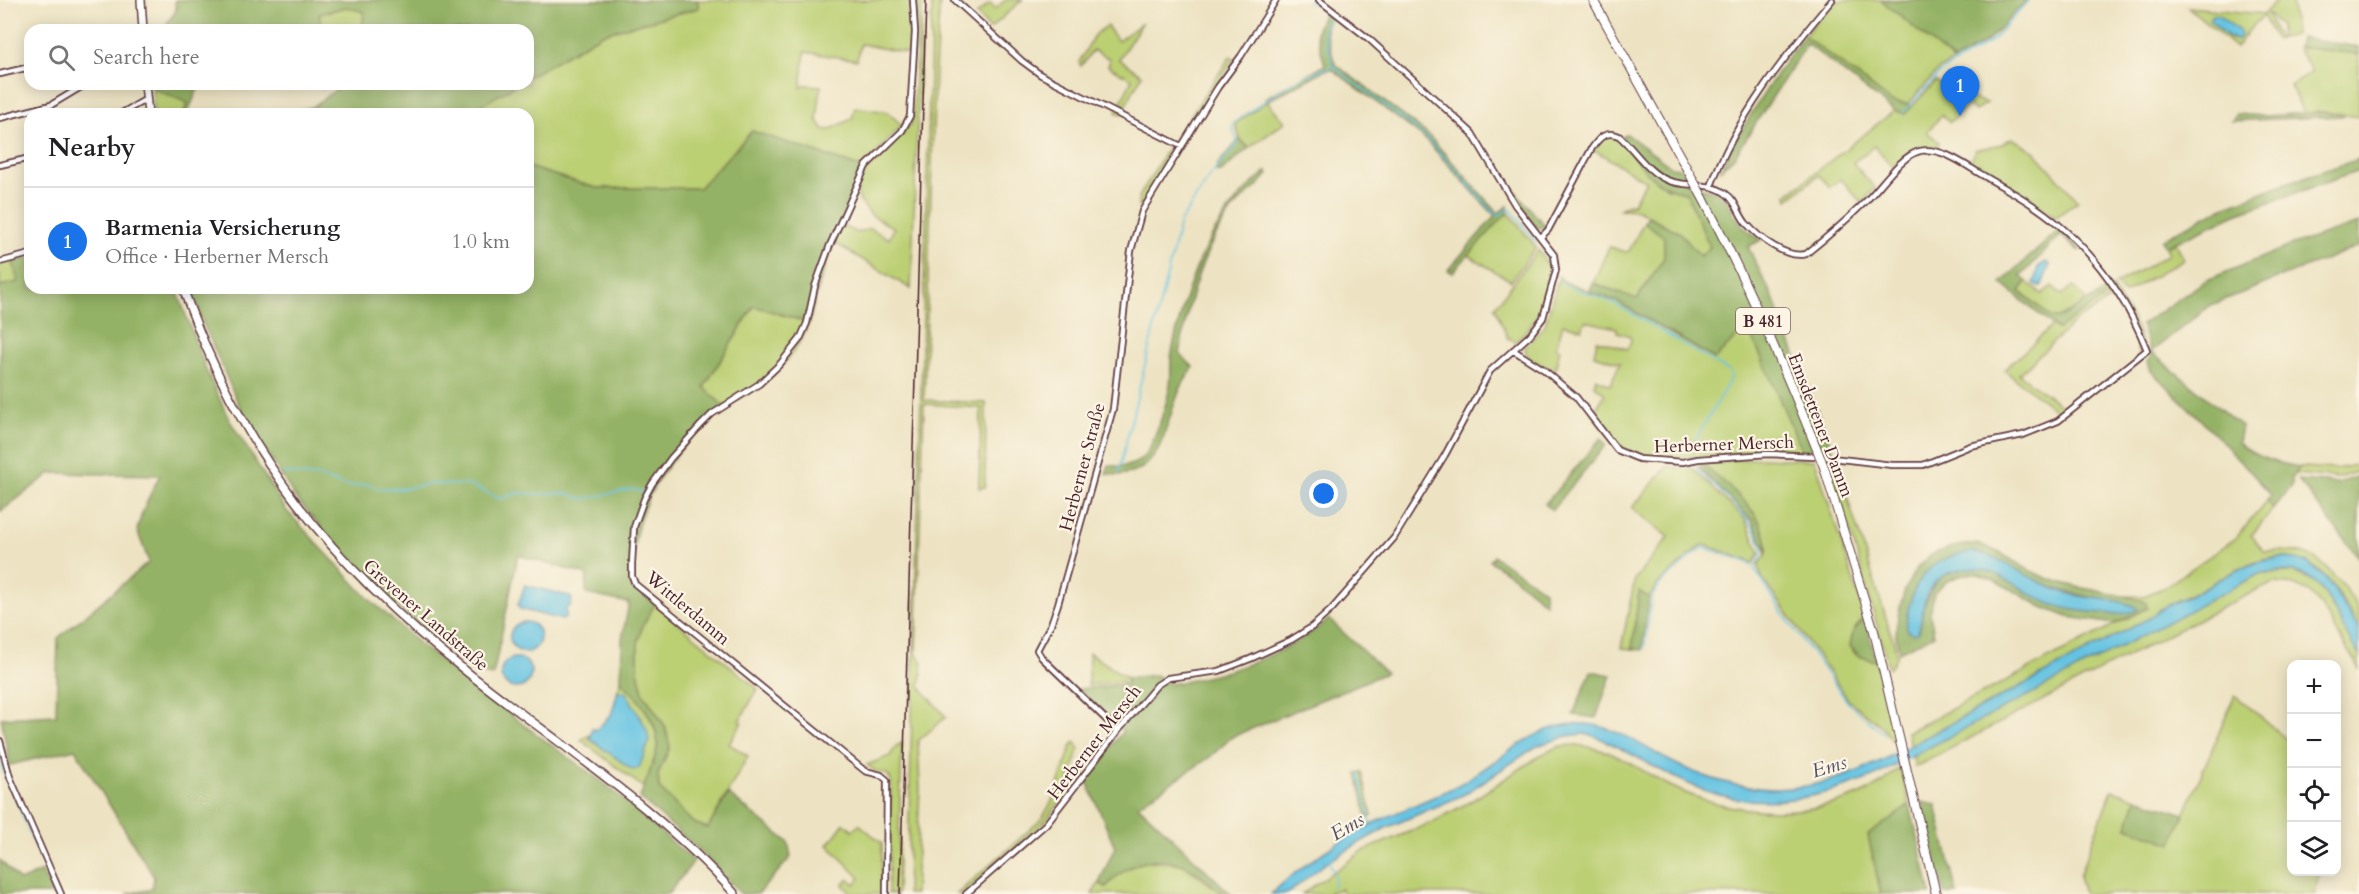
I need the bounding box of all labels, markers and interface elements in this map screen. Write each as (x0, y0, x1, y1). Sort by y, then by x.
search box (24, 24, 534, 90)
icon: search (45, 41, 78, 74)
text: Search here (93, 42, 200, 72)
pin: 1 (1940, 66, 1980, 116)
text: Nearby (48, 130, 136, 165)
text: Barmenia Versicherung (105, 213, 340, 243)
text: 1 (62, 228, 73, 255)
text: 1.0 km (451, 228, 510, 255)
text: Office · Herberner Mersch (105, 243, 329, 270)
road number: B 481 (1736, 308, 1790, 334)
street label: Emsdettener Damm (1782, 350, 1860, 501)
street label: Herberner Straße (1053, 400, 1112, 534)
street label: Herberner Mersch (1654, 430, 1794, 459)
your location (1309, 479, 1338, 508)
street label: Grevener Landstraße (357, 554, 494, 677)
street label: Wittlerdamm (639, 565, 736, 652)
map controls (2287, 660, 2341, 876)
button: + (2287, 660, 2341, 714)
street label: Herberner Mersch (1042, 679, 1147, 805)
button: − (2287, 714, 2341, 768)
water label: Ems (1808, 748, 1850, 785)
button: locate (2287, 768, 2341, 822)
water label: Ems (1325, 806, 1369, 847)
button: layers (2287, 822, 2341, 876)

